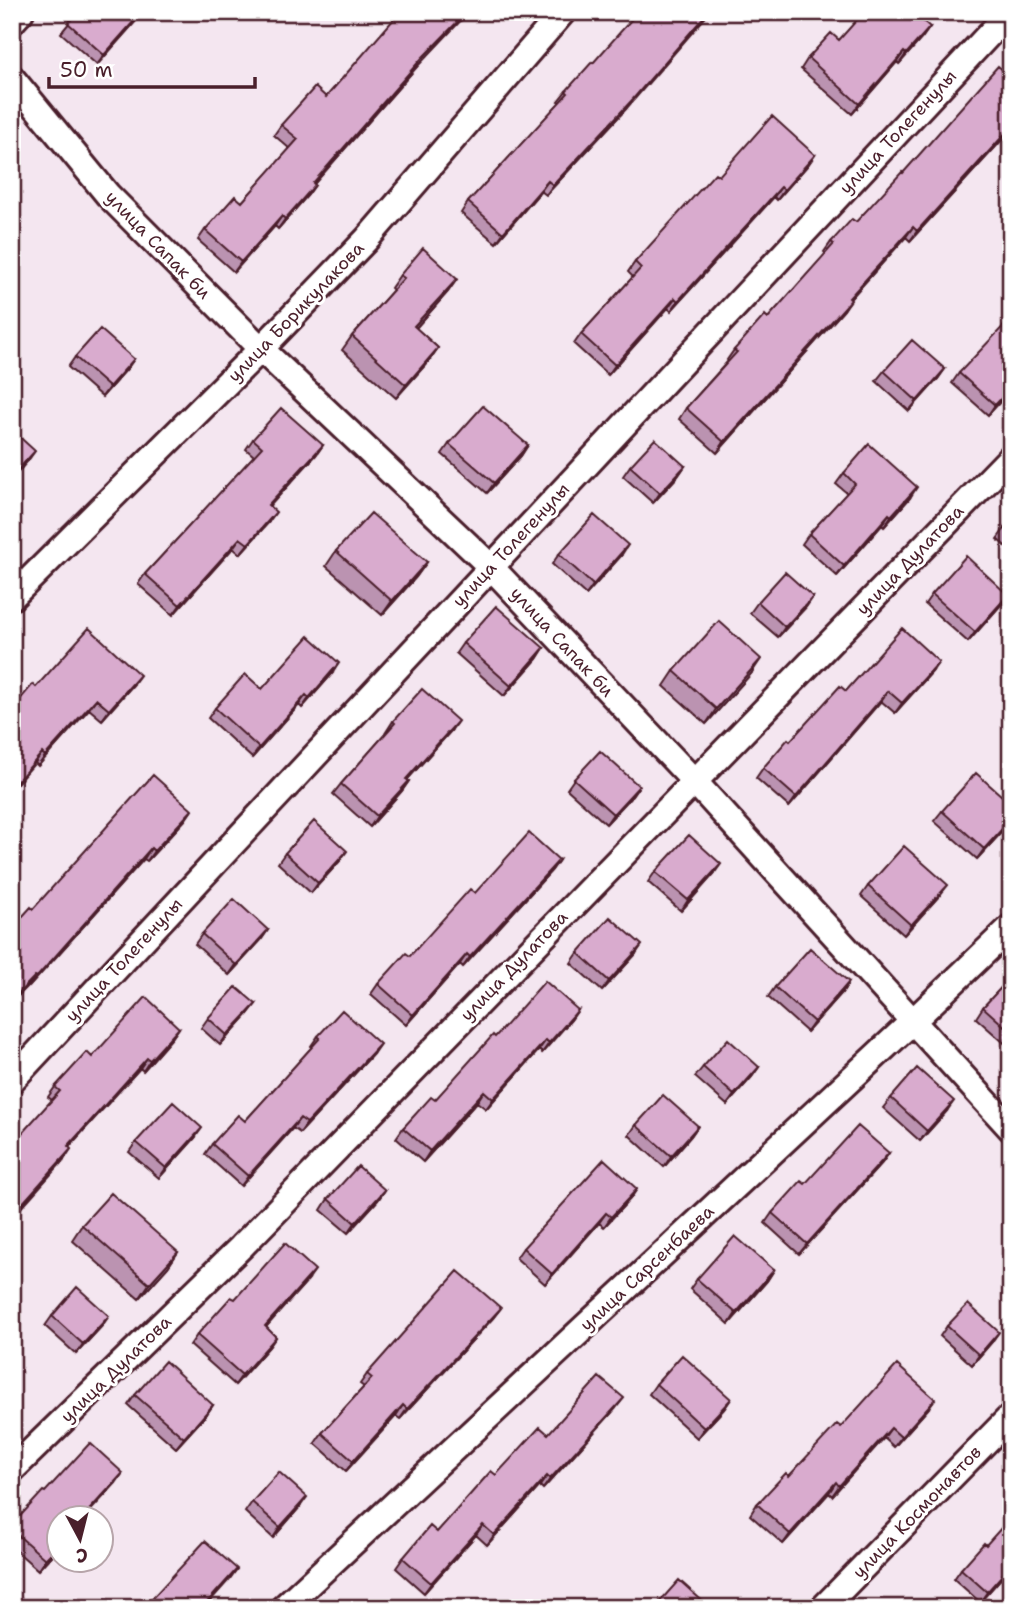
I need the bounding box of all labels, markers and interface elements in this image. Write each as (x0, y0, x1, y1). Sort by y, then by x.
scale bar (49, 46, 256, 90)
text: 50 m (60, 56, 113, 84)
street label: улица Толегенулы (834, 65, 962, 199)
street label: улица Сапак би (100, 186, 216, 305)
street label: улица Борикулакова (223, 237, 369, 387)
street label: улица Толегенулы (447, 478, 575, 612)
street label: улица Дулатова (851, 500, 969, 620)
street label: улица Сапак би (505, 582, 619, 702)
street label: улица Толегенулы (60, 893, 188, 1027)
street label: улица Дулатова (455, 906, 573, 1026)
street label: улица Сарсенбаева (575, 1200, 719, 1336)
street label: улица Дулатова (56, 1310, 176, 1428)
street label: улица Космонавтов (847, 1440, 987, 1584)
north arrow (46, 1504, 116, 1574)
text: С (75, 1542, 89, 1568)

